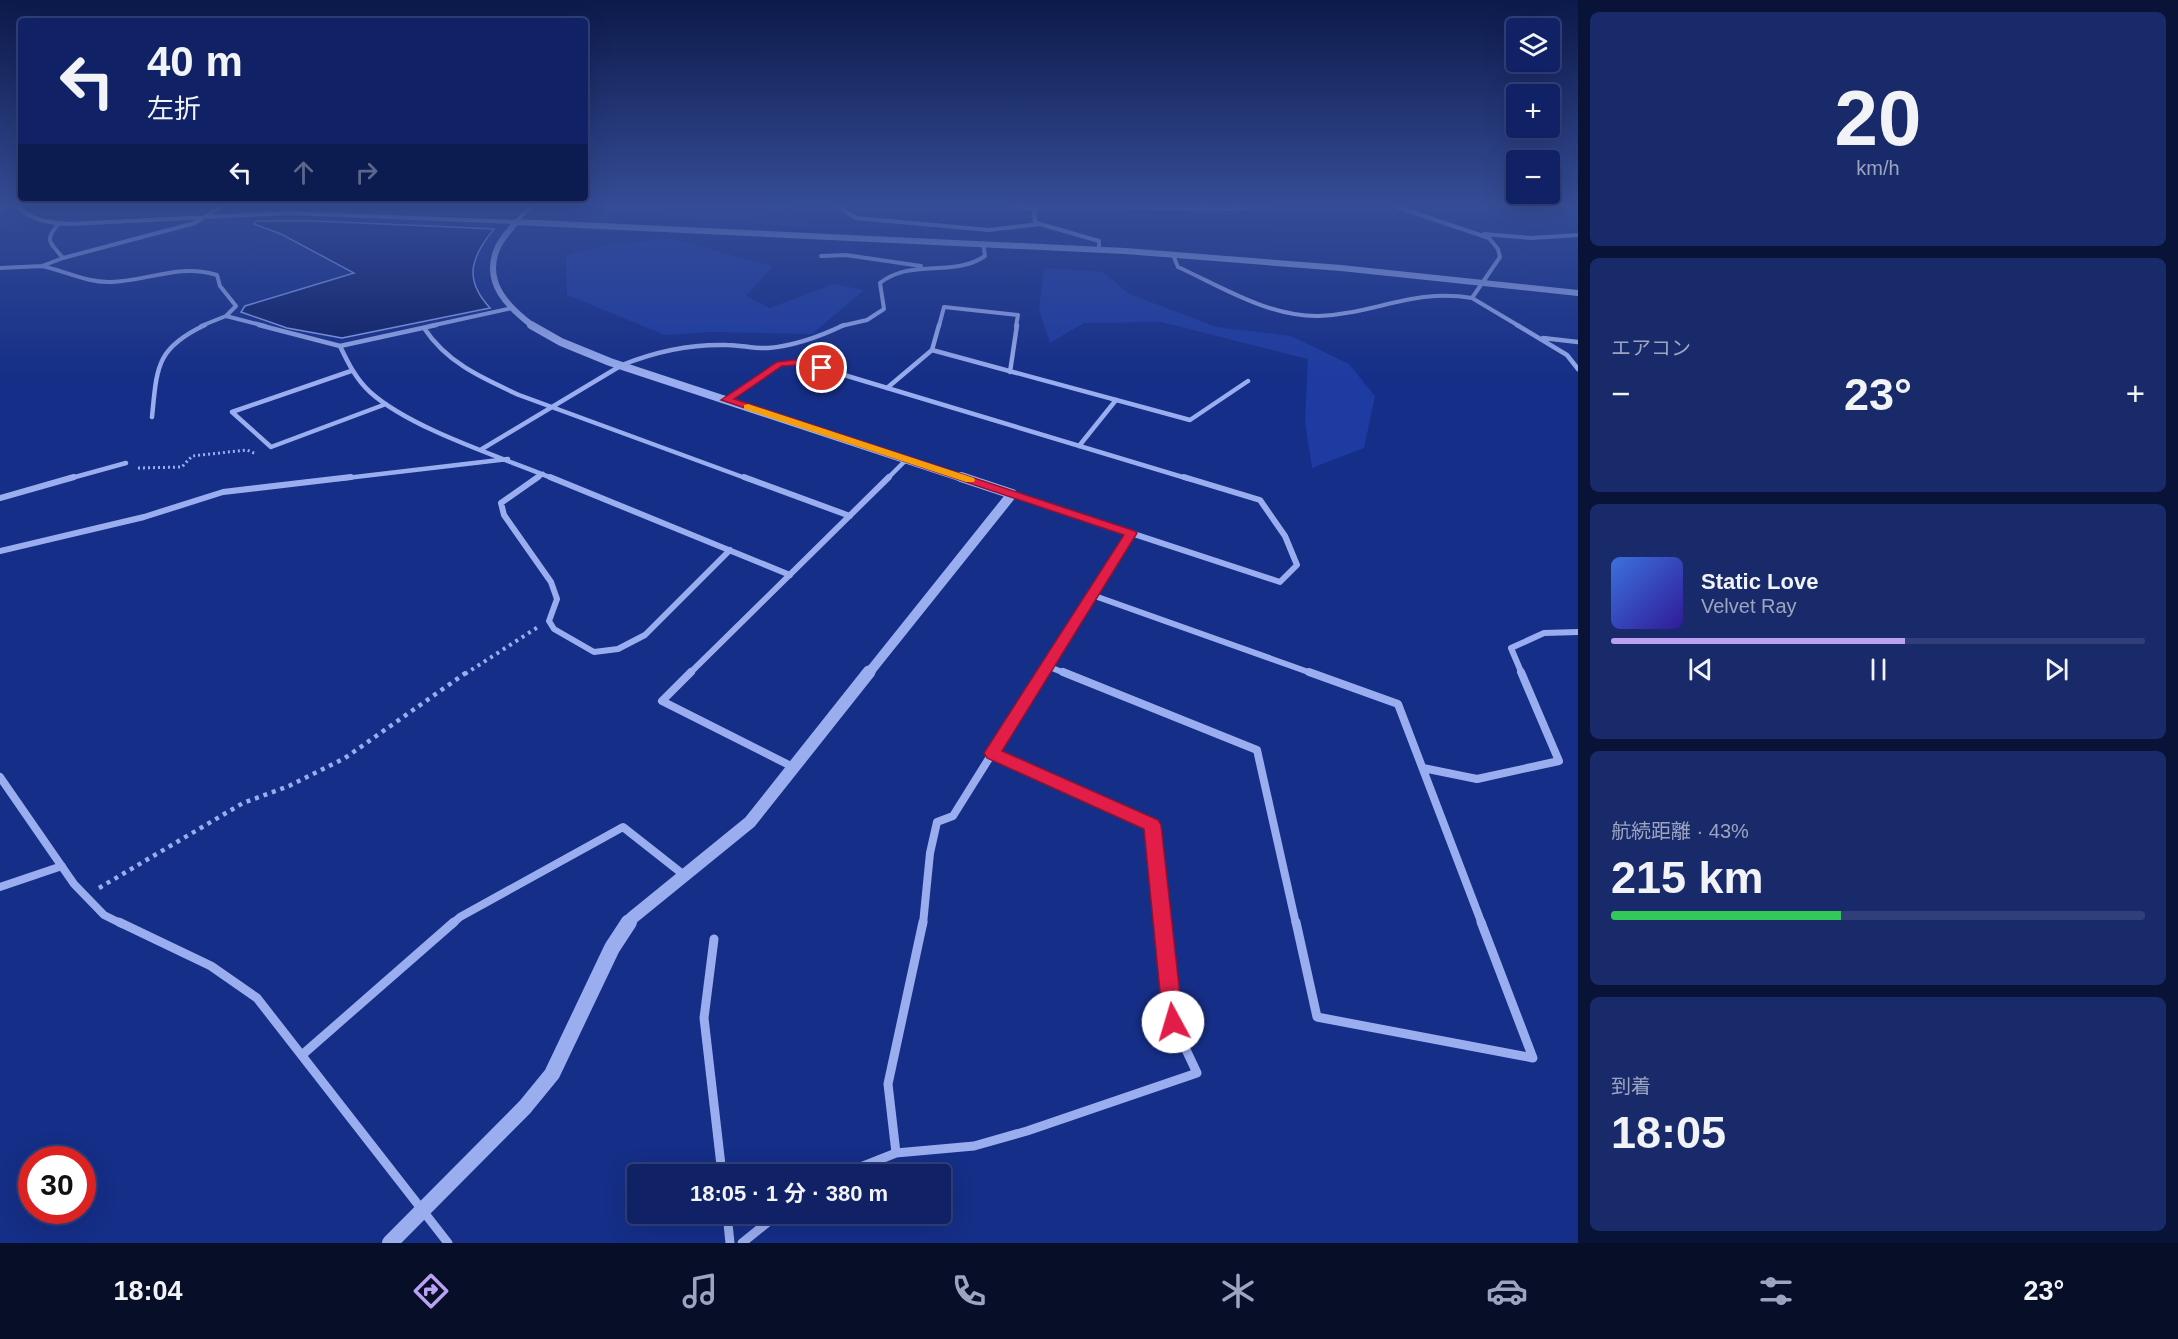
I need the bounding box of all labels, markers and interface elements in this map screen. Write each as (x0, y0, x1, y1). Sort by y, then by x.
map controls (1506, 18, 1560, 204)
button: layers (1506, 18, 1560, 72)
text: 40 m (147, 38, 243, 85)
icon: left (48, 42, 126, 120)
text: 20 (1835, 74, 1921, 162)
button: + (1506, 84, 1560, 138)
text: 左折 (147, 94, 201, 124)
button: − (1506, 150, 1560, 204)
icon: left (224, 156, 257, 189)
icon: ahead (287, 156, 320, 189)
icon: right (350, 156, 383, 189)
text: km/h (1856, 157, 1900, 179)
text: エアコン (1611, 337, 1691, 359)
pin (796, 342, 847, 393)
icon: arrive (805, 351, 838, 384)
text: 23° (1844, 369, 1912, 420)
text: − (1611, 375, 1630, 412)
text: + (2126, 375, 2145, 412)
text: Static Love (1701, 569, 1818, 594)
text: Velvet Ray (1701, 595, 1797, 617)
icon: previous (1684, 653, 1717, 686)
icon: pause (1862, 653, 1895, 686)
icon: next (2040, 653, 2073, 686)
text: 航続距離 · 43% (1611, 820, 1749, 842)
text: 215 km (1611, 852, 1764, 903)
position arrow (1141, 990, 1205, 1054)
text: 到着 (1611, 1075, 1651, 1097)
text: 18:05 (1611, 1107, 1726, 1158)
speed limit sign: 30 (18, 1146, 96, 1224)
text: 18:05 · 1 分 · 380 m (690, 1181, 888, 1206)
icon: directions (410, 1270, 452, 1312)
icon: music (679, 1270, 721, 1312)
icon: phone (948, 1270, 990, 1312)
icon: climate (1217, 1270, 1259, 1312)
icon: car (1486, 1270, 1528, 1312)
icon: filters (1755, 1270, 1797, 1312)
text: 18:04 (114, 1276, 183, 1306)
text: 23° (2024, 1276, 2064, 1306)

